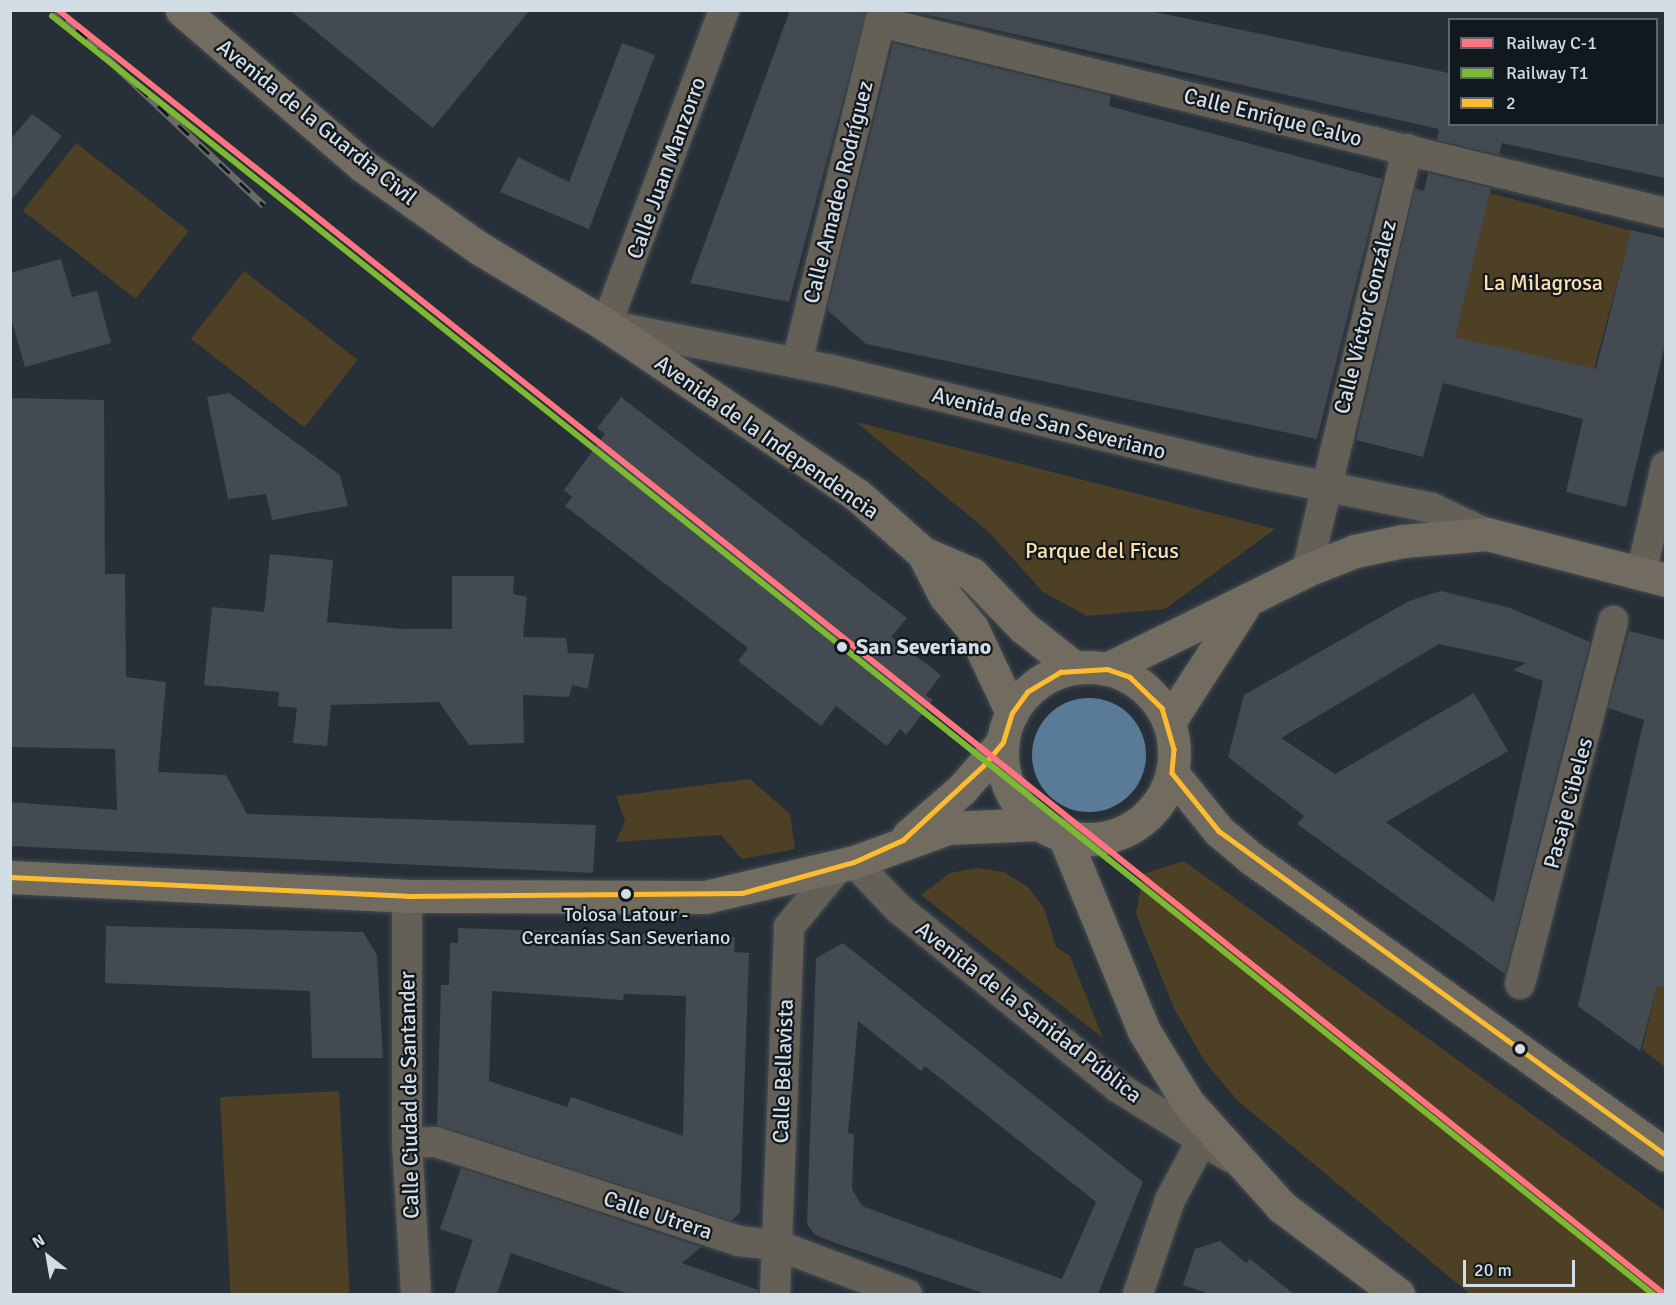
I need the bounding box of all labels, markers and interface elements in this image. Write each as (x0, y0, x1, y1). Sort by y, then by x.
legend (1448, 18, 1658, 126)
text: Railway C-1 (1506, 32, 1597, 54)
street label: Avenida de la Guardia Civil (212, 33, 422, 211)
text: Railway T1 (1506, 62, 1589, 84)
street label: Calle Juan Manzorro (621, 73, 711, 263)
street label: Calle Amadeo Rodríguez (798, 78, 878, 306)
street label: Calle Enrique Calvo (1181, 82, 1365, 152)
text: 2 (1506, 92, 1516, 114)
street label: Calle Víctor González (1328, 217, 1402, 417)
park label: La Milagrosa (1483, 270, 1603, 296)
street label: Avenida de la Independencia (650, 349, 884, 525)
street label: Avenida de San Severiano (929, 381, 1169, 465)
park label: Parque del Ficus (1025, 538, 1179, 564)
place label: San Severiano (856, 634, 991, 660)
marker: San Severiano (833, 638, 851, 656)
street label: Pasaje Cibeles (1538, 735, 1598, 871)
marker: Tolosa Latour - Cercanías San Severiano (620, 888, 632, 900)
place label: Tolosa Latour - Cercanías San Severiano (522, 903, 730, 950)
street label: Avenida de la Sanidad Pública (911, 916, 1147, 1108)
street label: Calle Ciudad de Santander (394, 971, 424, 1219)
street label: Calle Bellavista (767, 998, 799, 1144)
unlabelled marker (1514, 1043, 1526, 1055)
street label: Calle Utrera (600, 1185, 716, 1245)
north arrow (18, 1227, 78, 1287)
text: N (29, 1230, 49, 1253)
scale bar (1466, 1248, 1578, 1286)
text: 20 m (1474, 1259, 1512, 1281)

